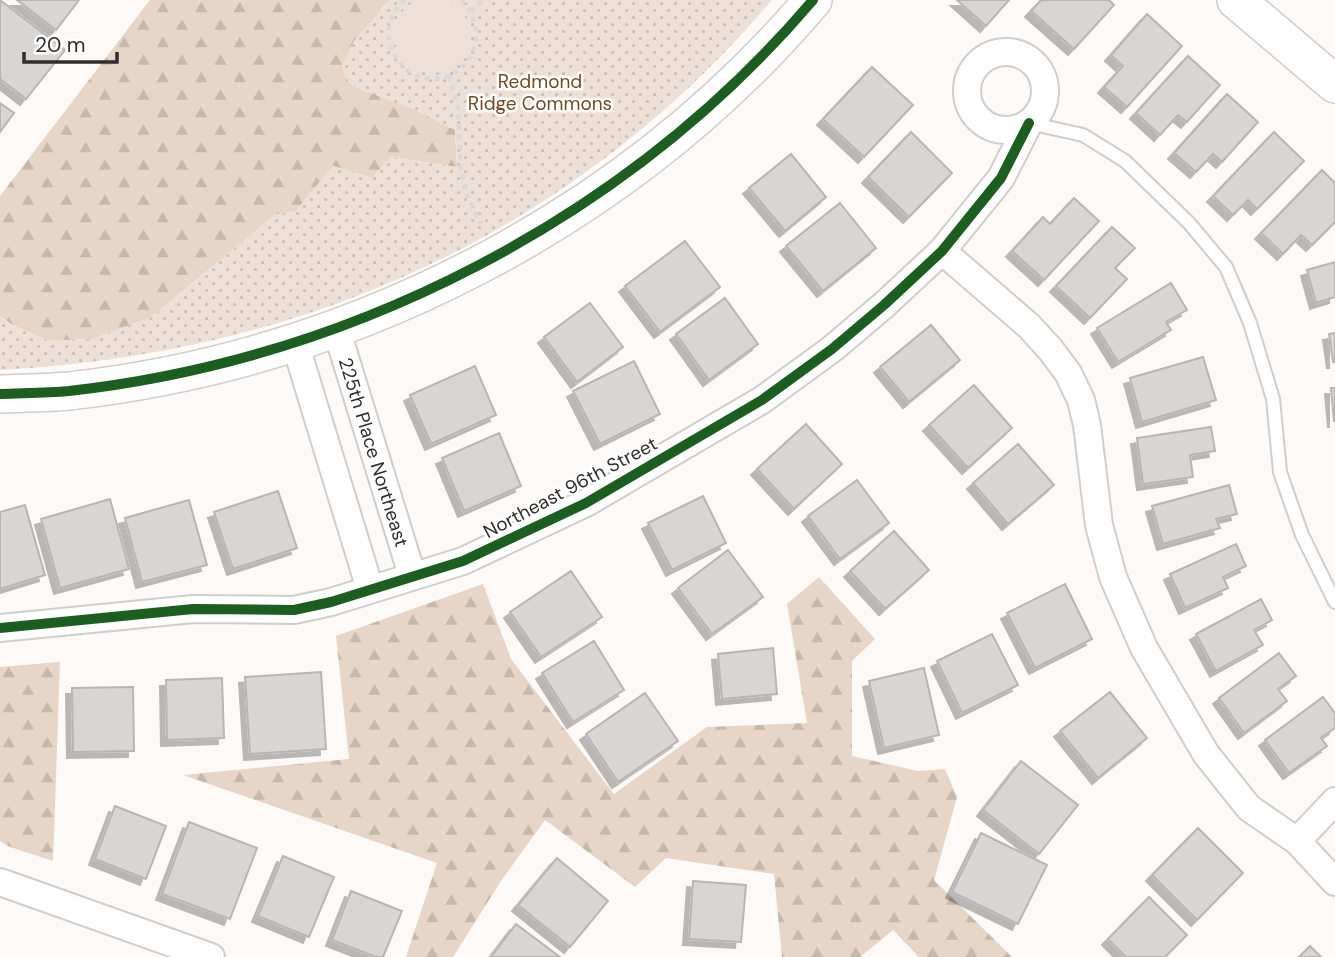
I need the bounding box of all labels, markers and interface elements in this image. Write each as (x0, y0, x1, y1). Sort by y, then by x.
scale bar (24, 21, 117, 65)
text: 20 m (35, 31, 86, 59)
park label: Redmond Ridge Commons (468, 69, 612, 116)
street label: 225th Place Northeast (333, 354, 414, 550)
street label: Northeast 96th Street (479, 431, 662, 544)

